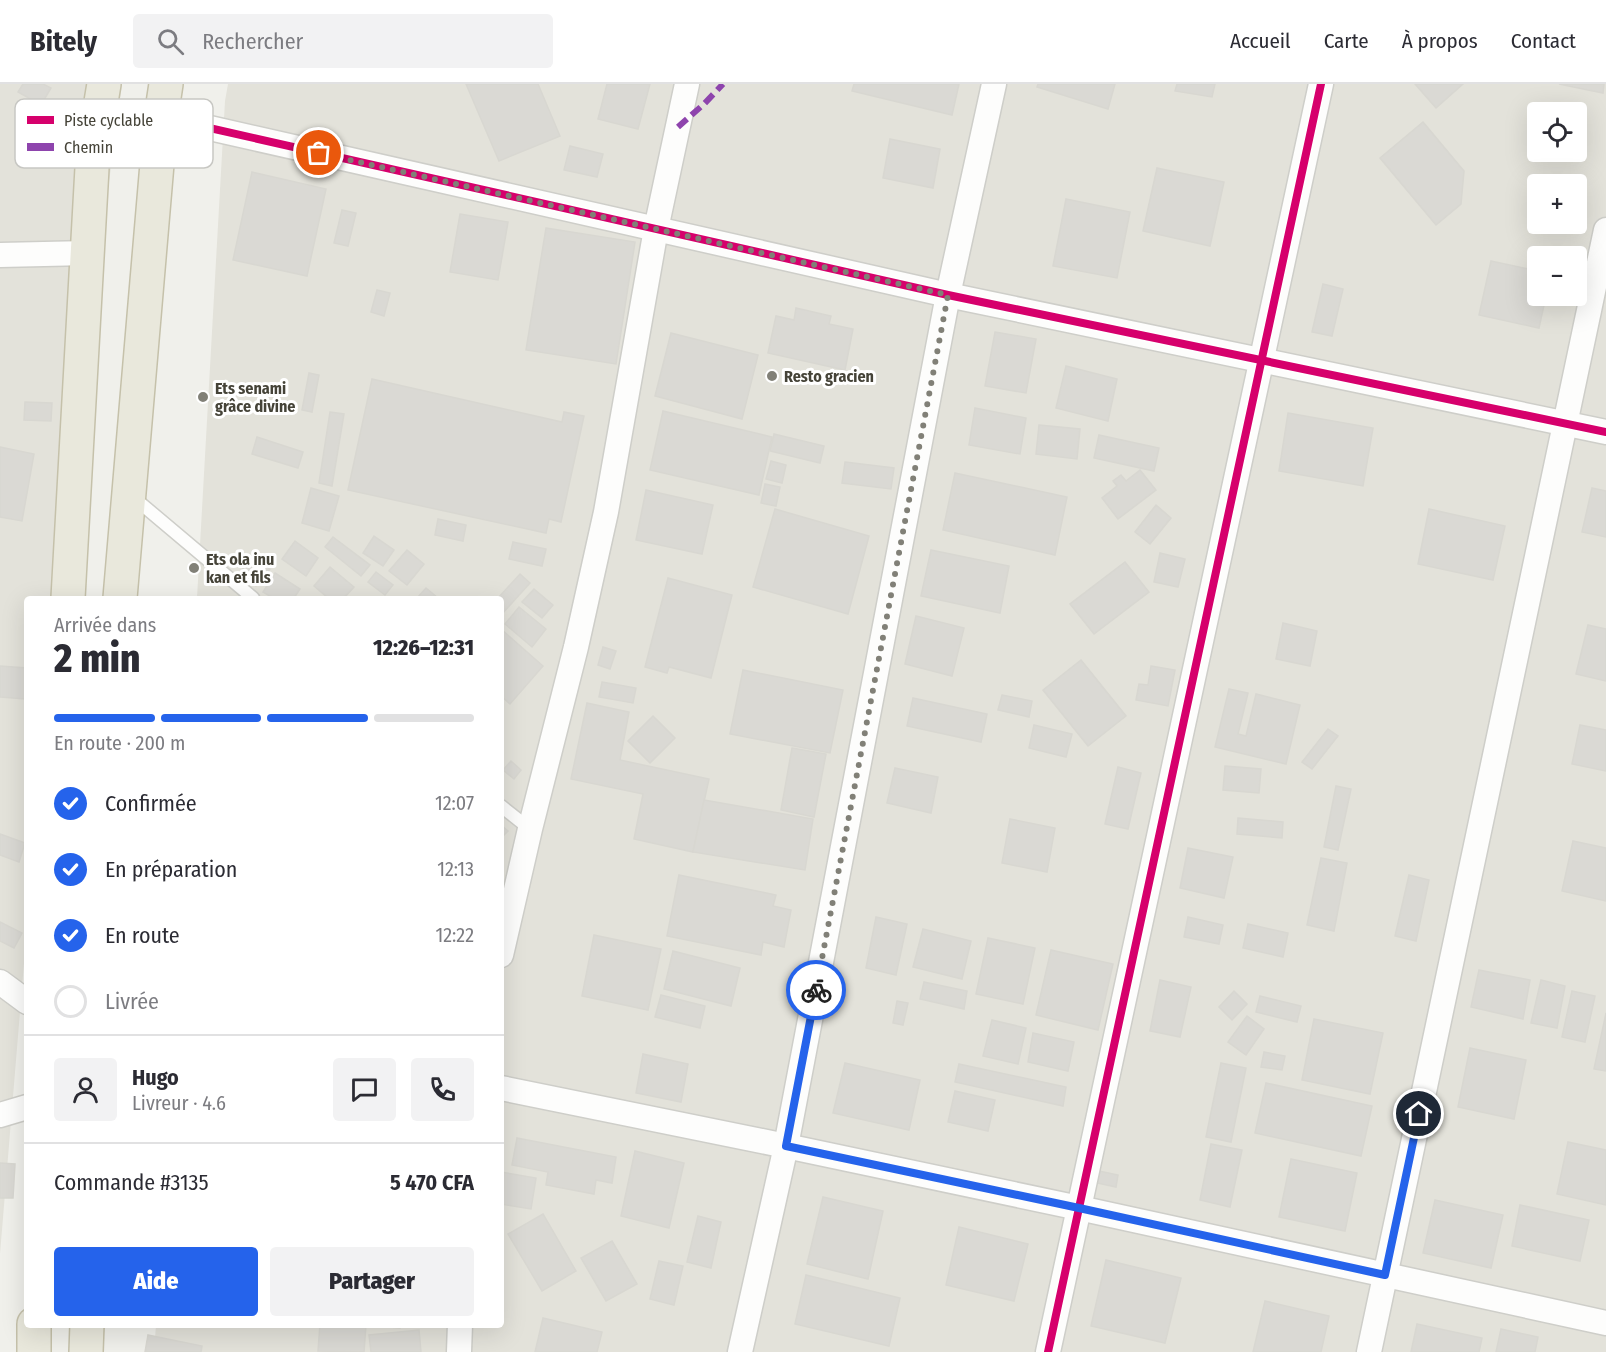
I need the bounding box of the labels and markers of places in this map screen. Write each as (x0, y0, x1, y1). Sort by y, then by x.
pin (293, 127, 344, 178)
place label: Resto gracien (784, 367, 874, 386)
marker: Resto gracien (765, 369, 779, 383)
place label: Ets senami grâce divine (215, 379, 295, 416)
marker: Ets senami grâce divine (196, 390, 210, 404)
place label: Ets ola inu kan et fils (206, 550, 274, 587)
marker: Ets ola inu kan et fils (187, 561, 201, 575)
pin (1393, 1088, 1444, 1139)

